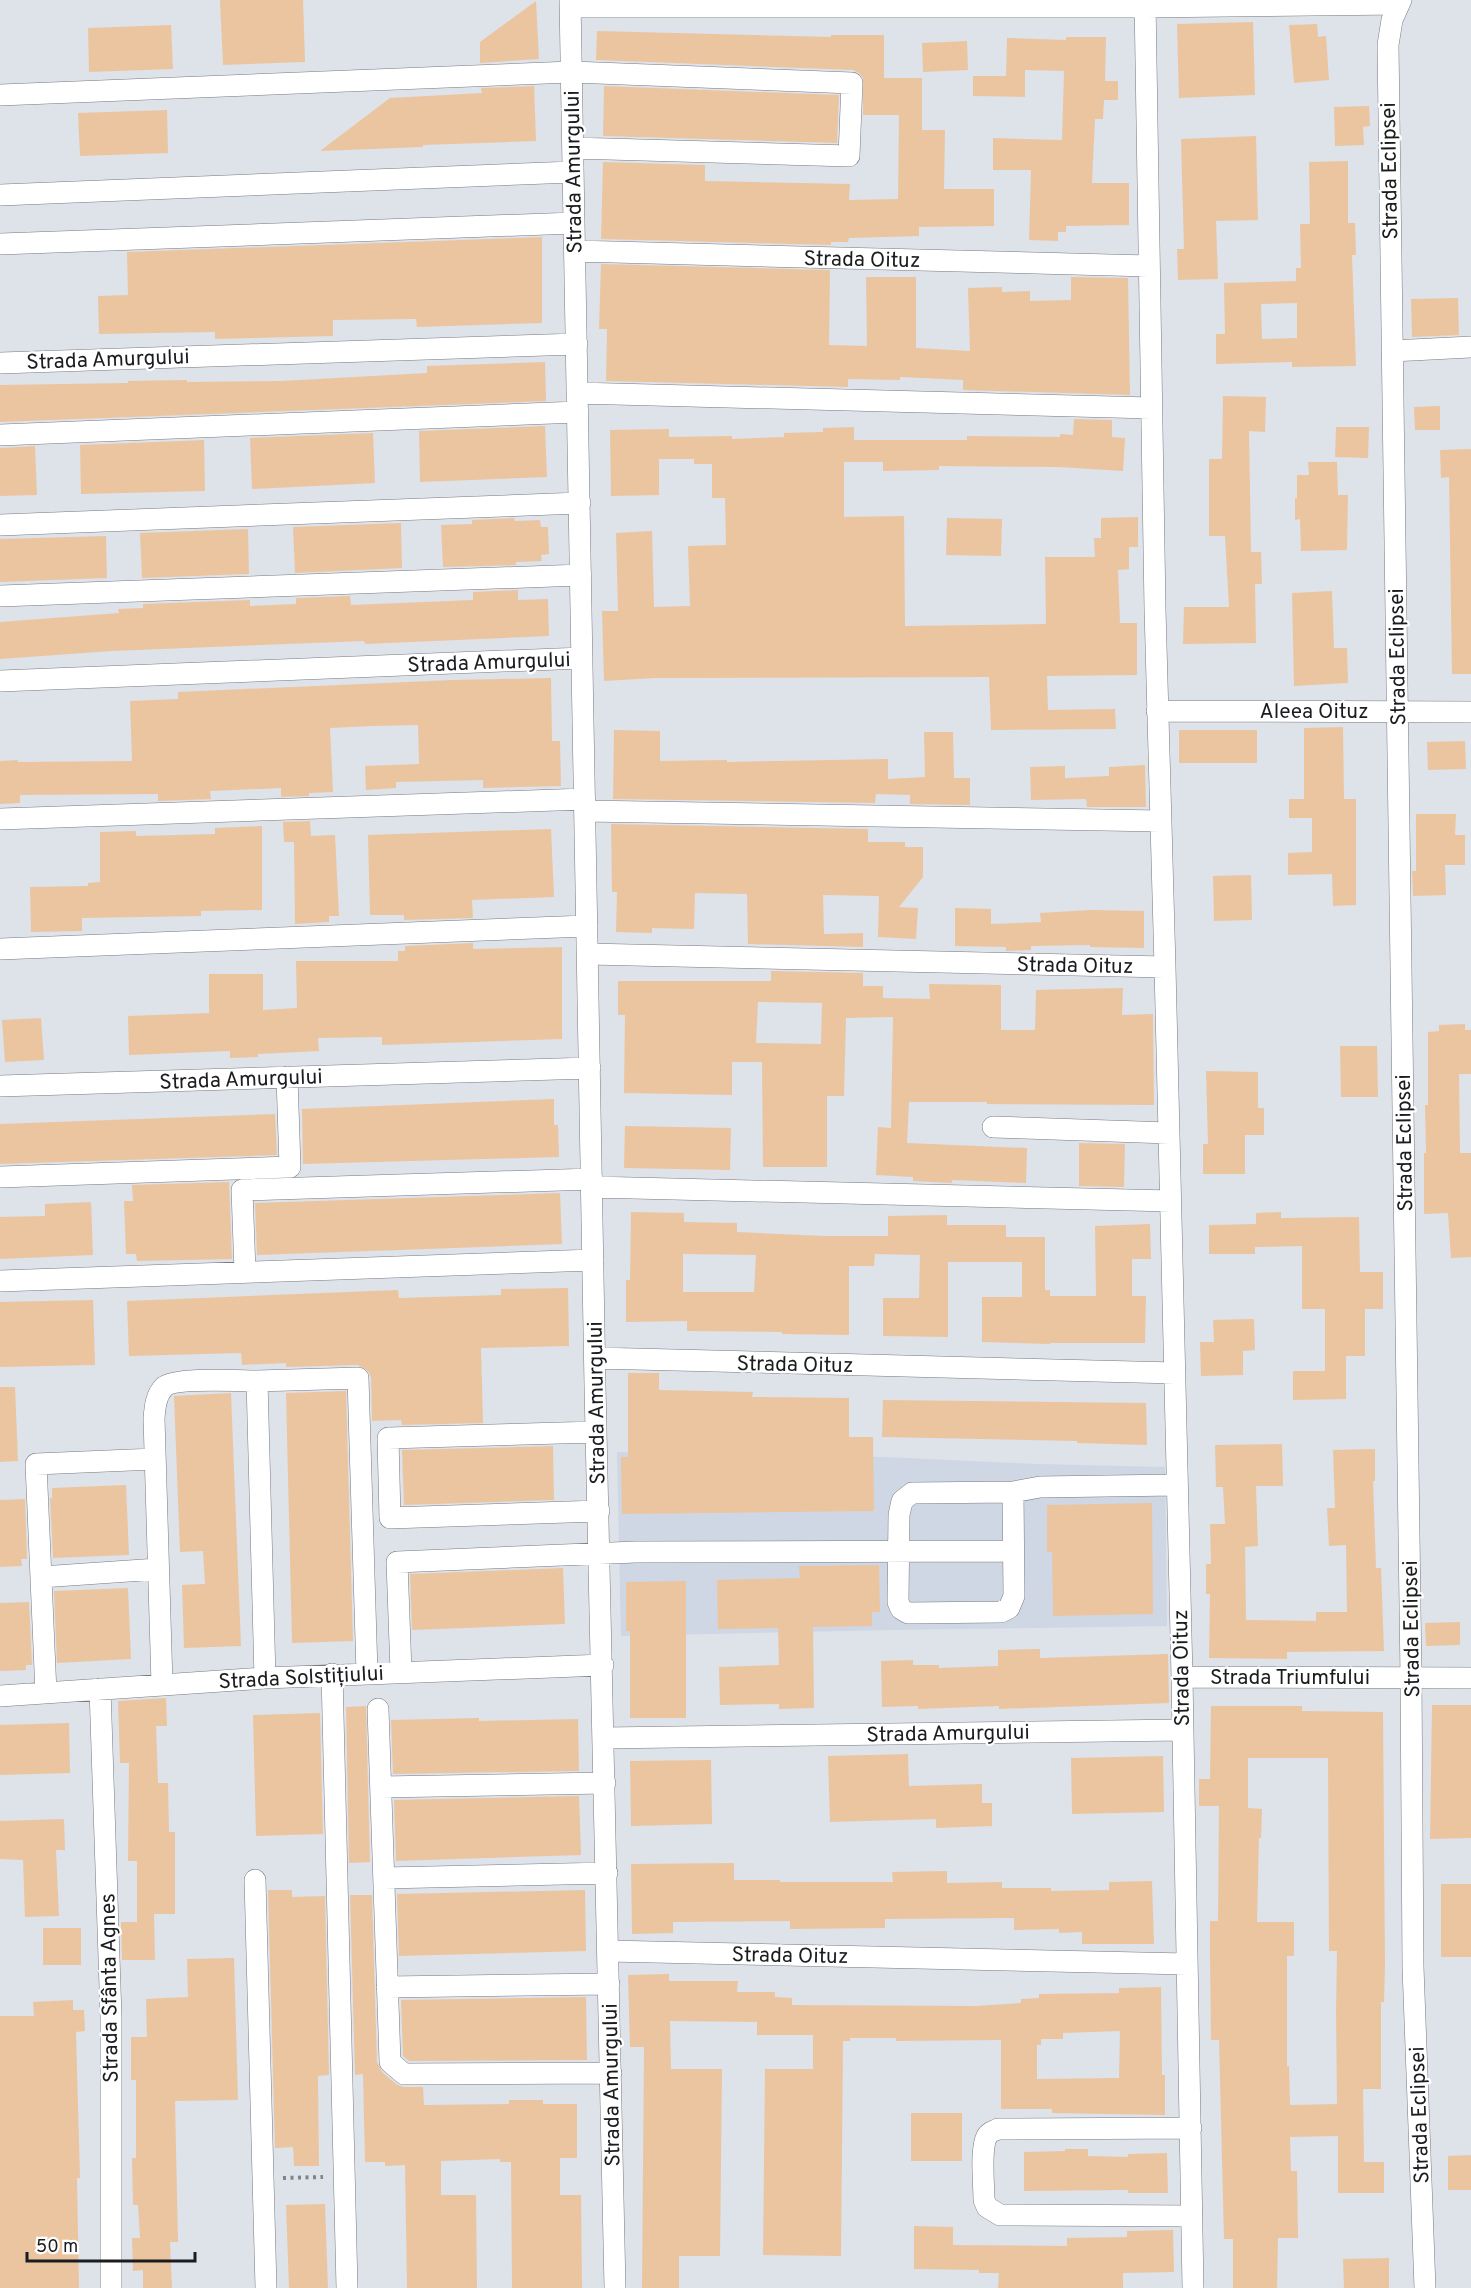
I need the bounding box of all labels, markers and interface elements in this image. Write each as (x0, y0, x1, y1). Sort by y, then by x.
street label: Strada Amurgului (560, 90, 589, 254)
street label: Strada Eclipsei (1376, 102, 1405, 240)
street label: Strada Oituz (803, 246, 921, 275)
street label: Strada Amurgului (26, 344, 190, 377)
street label: Strada Eclipsei (1384, 588, 1413, 726)
street label: Strada Amurgului (407, 647, 571, 680)
street label: Aleea Oituz (1259, 699, 1369, 726)
street label: Strada Oituz (1016, 952, 1134, 981)
street label: Strada Amurgului (159, 1064, 323, 1097)
street label: Strada Eclipsei (1391, 1074, 1420, 1212)
street label: Strada Amurgului (583, 1321, 612, 1485)
street label: Strada Oituz (736, 1351, 854, 1380)
street label: Strada Eclipsei (1398, 1560, 1427, 1698)
street label: Strada Oituz (1168, 1609, 1197, 1727)
street label: Strada Solstițiului (218, 1661, 384, 1696)
street label: Strada Triumfului (1210, 1665, 1370, 1692)
street label: Strada Amurgului (866, 1720, 1030, 1749)
street label: Strada Sfânta Agnes (95, 1893, 126, 2083)
street label: Strada Oituz (731, 1942, 849, 1971)
street label: Strada Amurgului (598, 2003, 627, 2167)
street label: Strada Eclipsei (1405, 2046, 1436, 2184)
scale bar (27, 2225, 195, 2263)
text: 50 m (36, 2236, 78, 2259)

